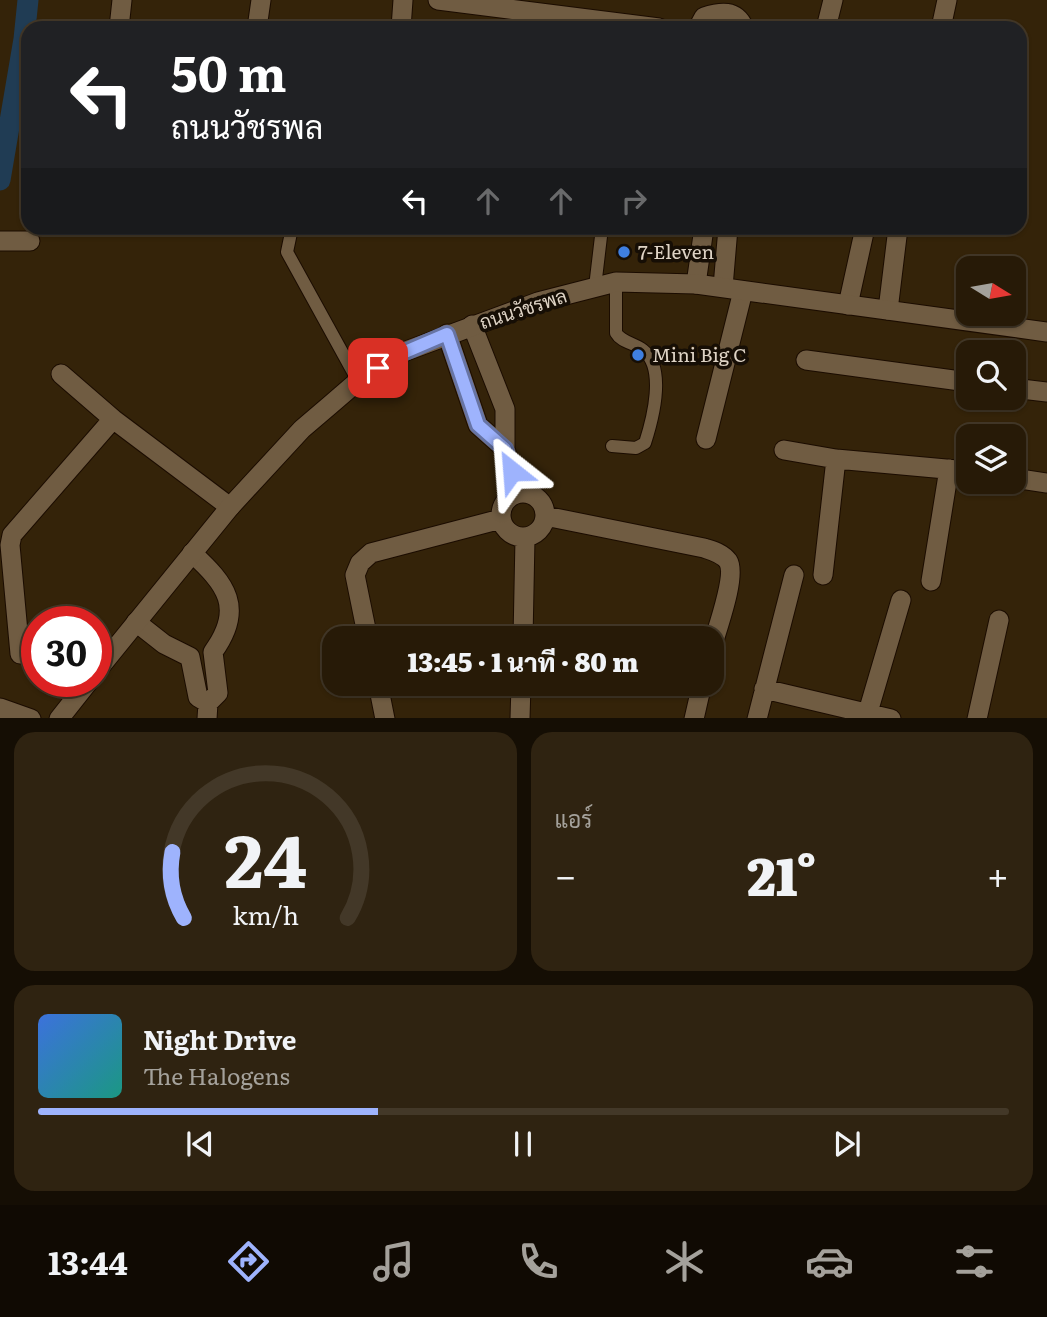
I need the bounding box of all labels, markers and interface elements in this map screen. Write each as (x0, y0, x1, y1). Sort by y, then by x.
text: 50 m (171, 34, 287, 107)
icon: left (56, 49, 147, 140)
text: ถนนวัชรพล (171, 101, 323, 149)
icon: left (396, 182, 434, 220)
icon: ahead (469, 182, 507, 220)
icon: ahead (542, 182, 580, 220)
icon: right (615, 182, 653, 220)
place label: 7-Eleven (638, 237, 714, 265)
marker: 7-Eleven (616, 244, 632, 260)
north arrow (956, 256, 1026, 326)
map controls (956, 256, 1026, 494)
street label: ถนนวัชรพล (475, 281, 570, 335)
pin (348, 338, 408, 398)
place label: Mini Big C (652, 340, 746, 368)
button: search (956, 340, 1026, 410)
marker: Mini Big C (630, 347, 646, 363)
icon: arrive (359, 349, 397, 387)
button: layers (956, 424, 1026, 494)
position arrow (475, 434, 549, 508)
speed limit sign: 30 (21, 606, 112, 697)
text: 13:45 · 1 นาที · 80 m (407, 641, 639, 680)
text: แอร์ (555, 801, 592, 835)
text: 24 (224, 802, 307, 910)
text: 21° (747, 835, 817, 912)
text: − (555, 845, 577, 902)
text: + (987, 845, 1009, 902)
text: km/h (232, 895, 299, 932)
text: Night Drive (143, 1019, 297, 1058)
text: The Halogens (143, 1058, 290, 1092)
icon: previous (181, 1125, 219, 1163)
icon: pause (504, 1125, 542, 1163)
icon: next (828, 1125, 866, 1163)
text: 13:44 (48, 1237, 128, 1285)
icon: directions (224, 1237, 273, 1286)
icon: music (369, 1237, 418, 1286)
icon: phone (514, 1237, 563, 1286)
icon: climate (660, 1237, 709, 1286)
icon: car (805, 1237, 854, 1286)
icon: filters (950, 1237, 999, 1286)

